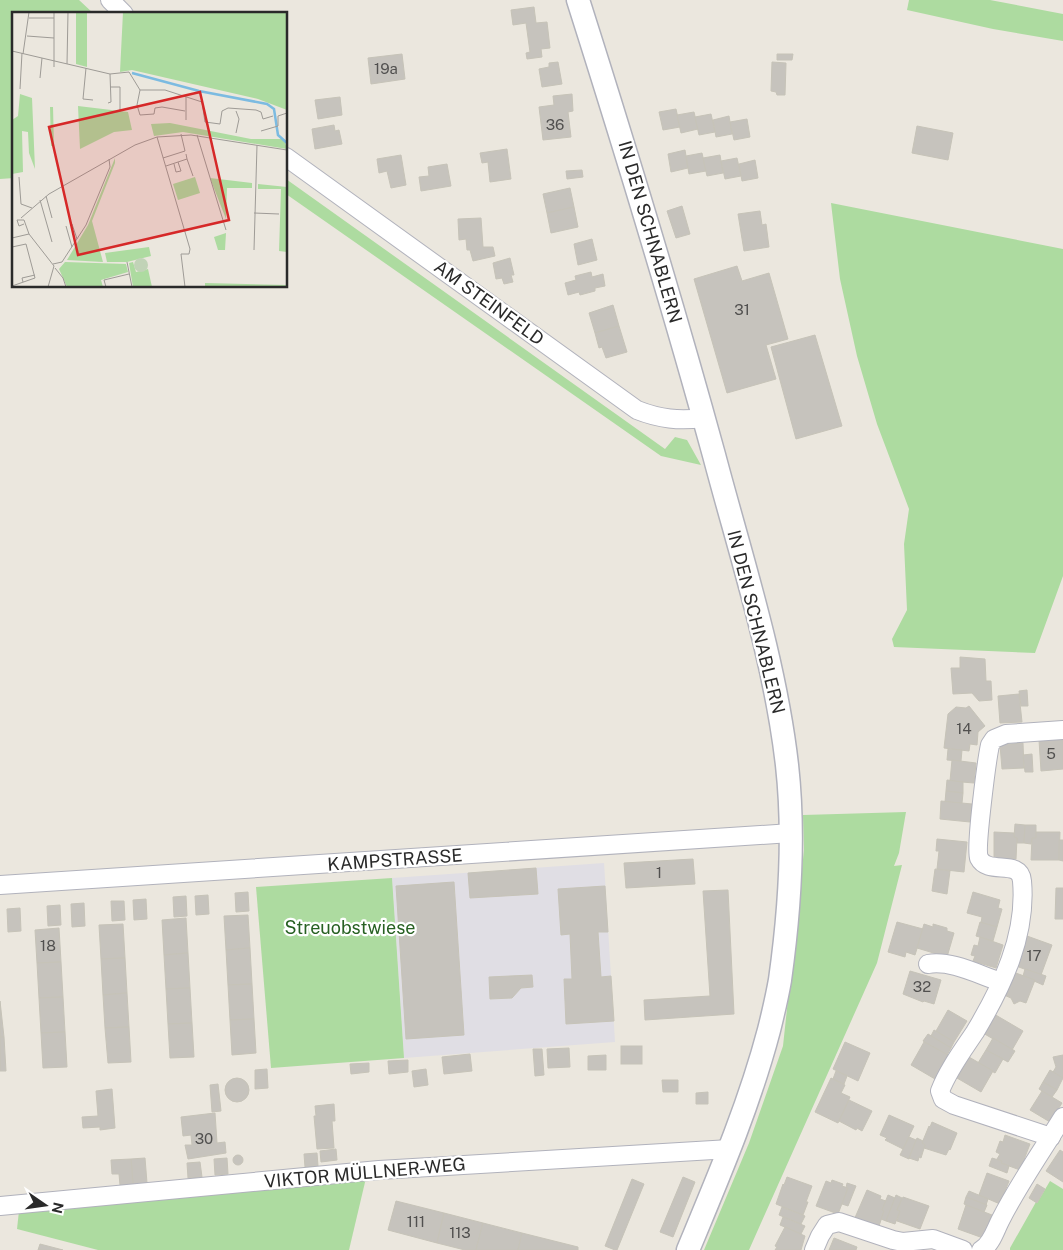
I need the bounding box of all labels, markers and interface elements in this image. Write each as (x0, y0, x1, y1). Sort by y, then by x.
inset map (12, 12, 288, 288)
house number: 19a (374, 60, 398, 77)
house number: 36 (546, 116, 564, 133)
street label: IN DEN SCHNABLERN (614, 138, 687, 325)
street label: AM STEINFELD (430, 256, 548, 349)
house number: 31 (734, 301, 750, 318)
street label: IN DEN SCHNABLERN (723, 528, 790, 716)
house number: 14 (956, 720, 972, 737)
house number: 5 (1046, 745, 1056, 762)
street label: KAMPSTRASSE (327, 844, 463, 875)
house number: 1 (656, 864, 662, 881)
park label: Streuobstwiese (285, 917, 415, 938)
house number: 18 (40, 937, 56, 954)
house number: 17 (1026, 947, 1042, 964)
house number: 32 (913, 978, 931, 995)
house number: 30 (195, 1130, 213, 1147)
street label: VIKTOR MÜLLNER-WEG (263, 1152, 467, 1192)
north arrow (20, 1180, 70, 1230)
text: N (49, 1201, 67, 1215)
house number: 111 (407, 1213, 425, 1230)
house number: 113 (449, 1224, 471, 1241)

